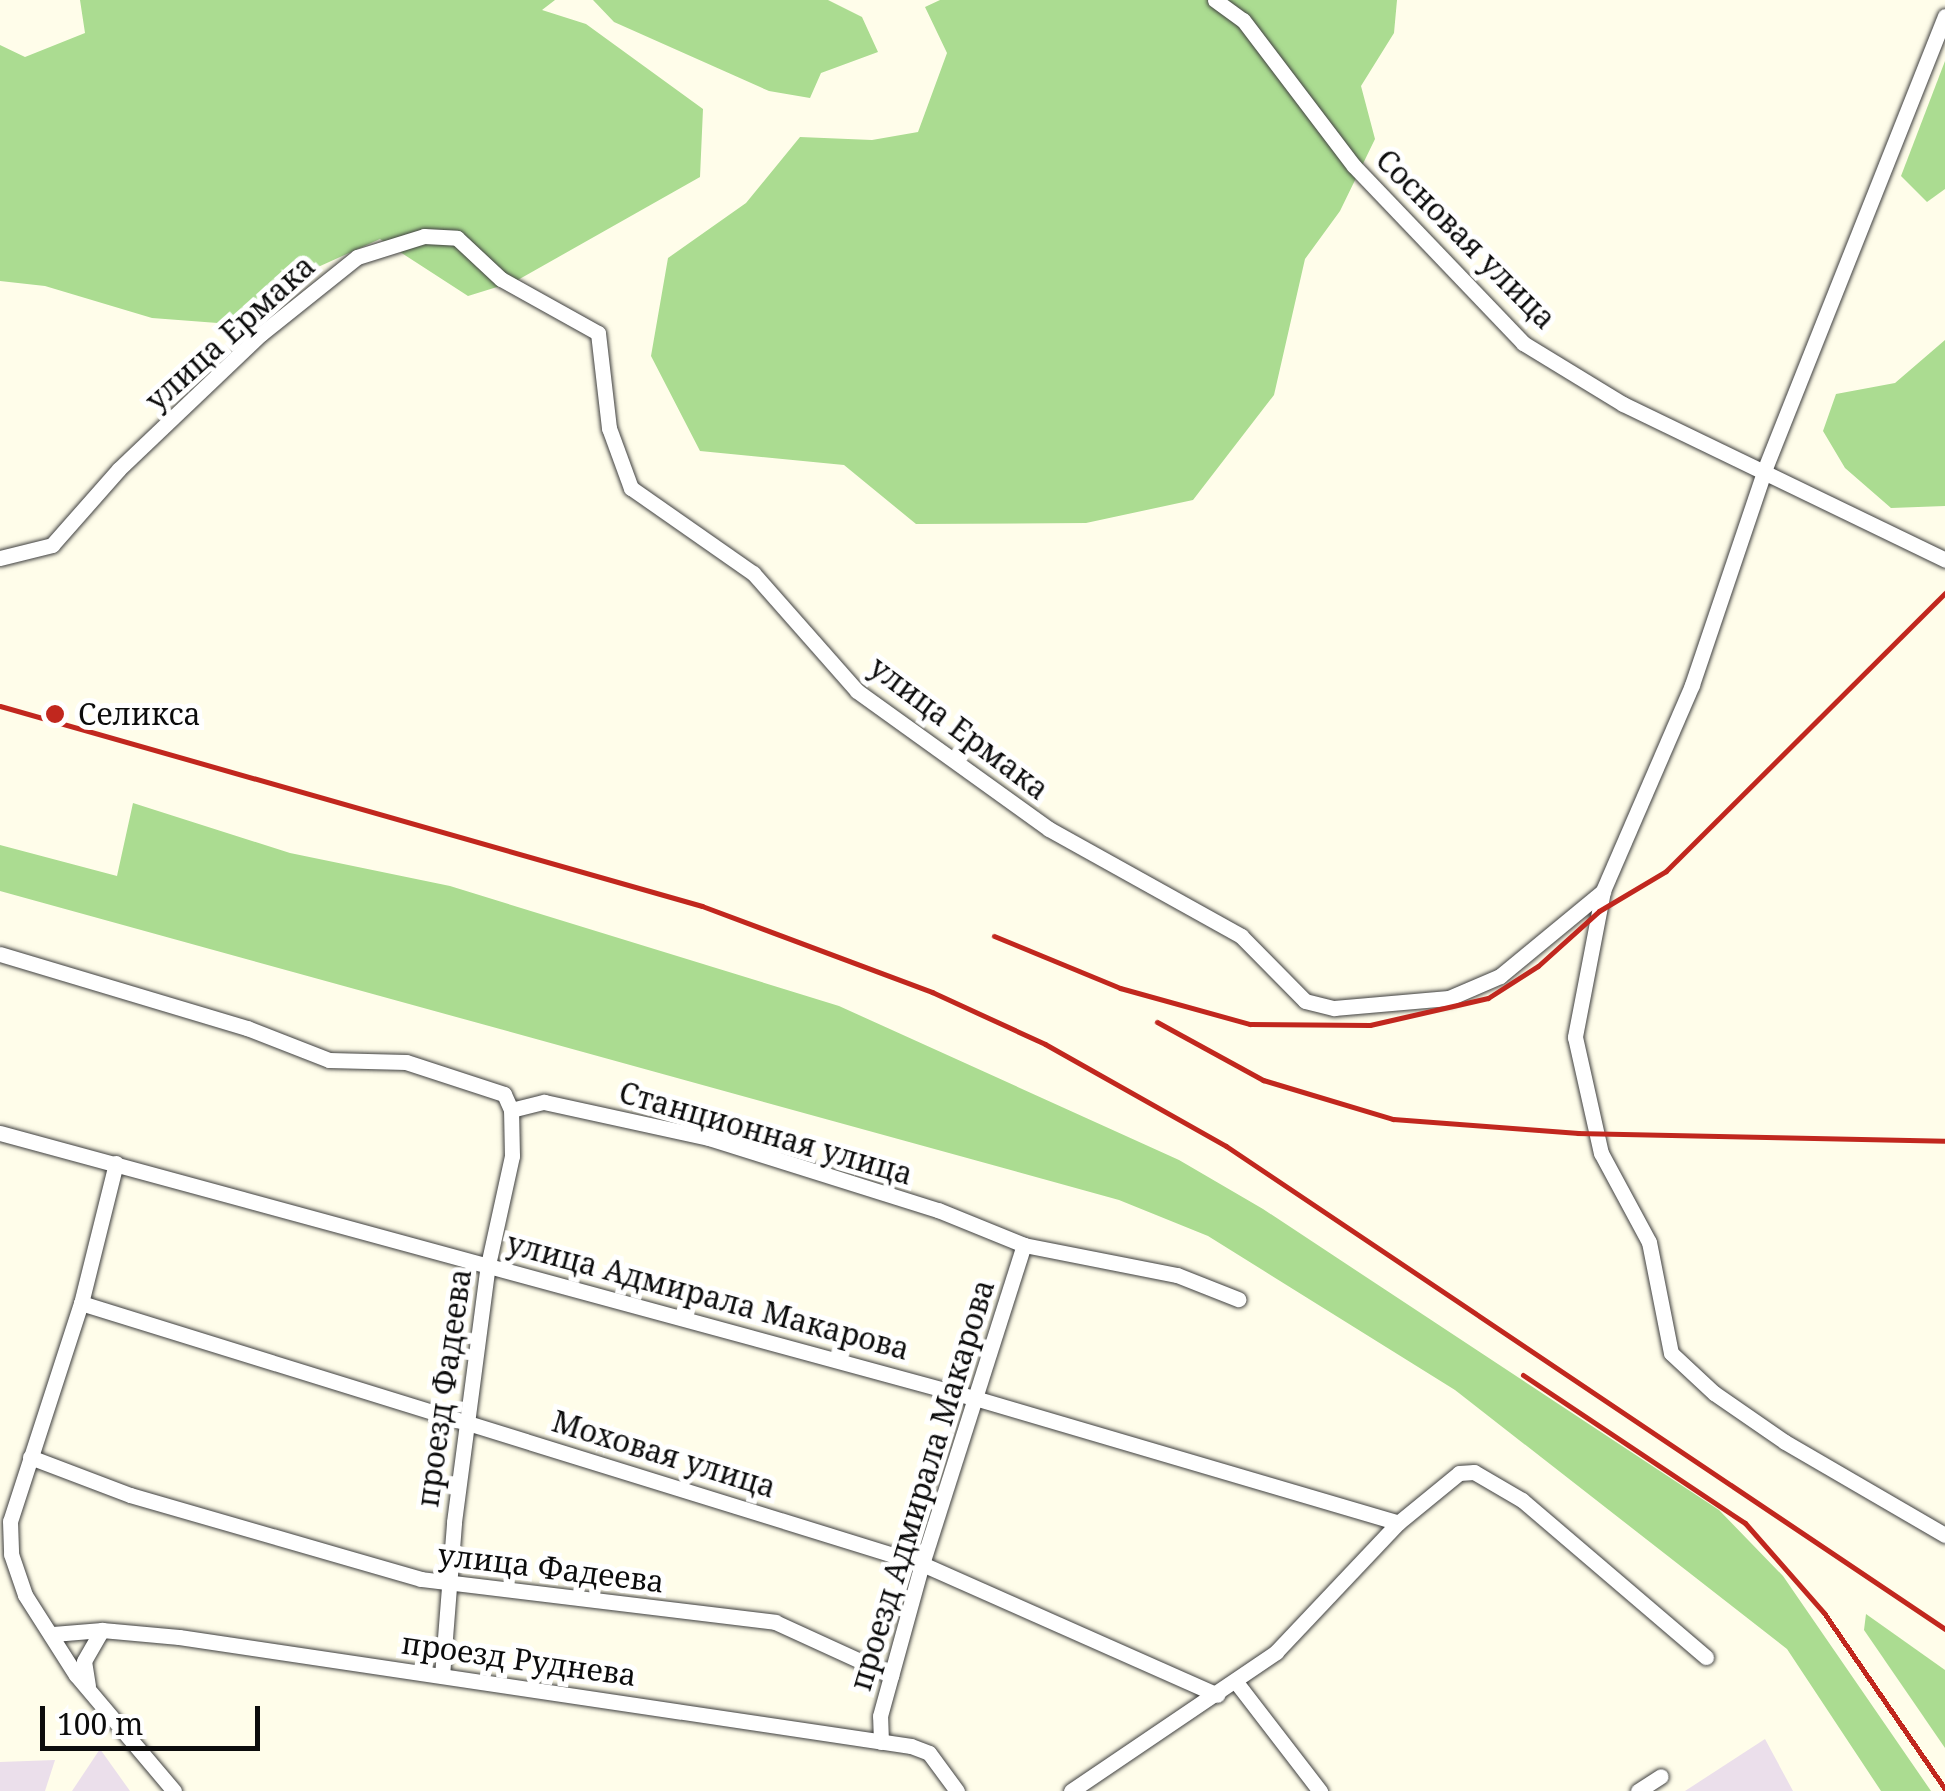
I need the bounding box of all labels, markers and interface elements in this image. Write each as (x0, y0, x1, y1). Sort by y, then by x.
street label: Сосновая улица (1369, 142, 1563, 336)
street label: улица Ермака (138, 248, 322, 418)
street label: улица Ермака (862, 649, 1056, 807)
place label: Селикса (78, 696, 201, 732)
marker: Селикса (42, 701, 68, 727)
street label: Станционная улица (615, 1074, 917, 1192)
street label: улица Адмирала Макарова (503, 1225, 913, 1367)
street label: проезд Фадеева (409, 1267, 479, 1509)
street label: проезд Адмирала Макарова (842, 1275, 1002, 1695)
street label: Моховая улица (548, 1403, 780, 1505)
street label: улица Фадеева (436, 1536, 666, 1600)
street label: проезд Руднева (399, 1625, 639, 1693)
scale bar (45, 1686, 265, 1748)
text: 100 m (57, 1703, 143, 1744)

